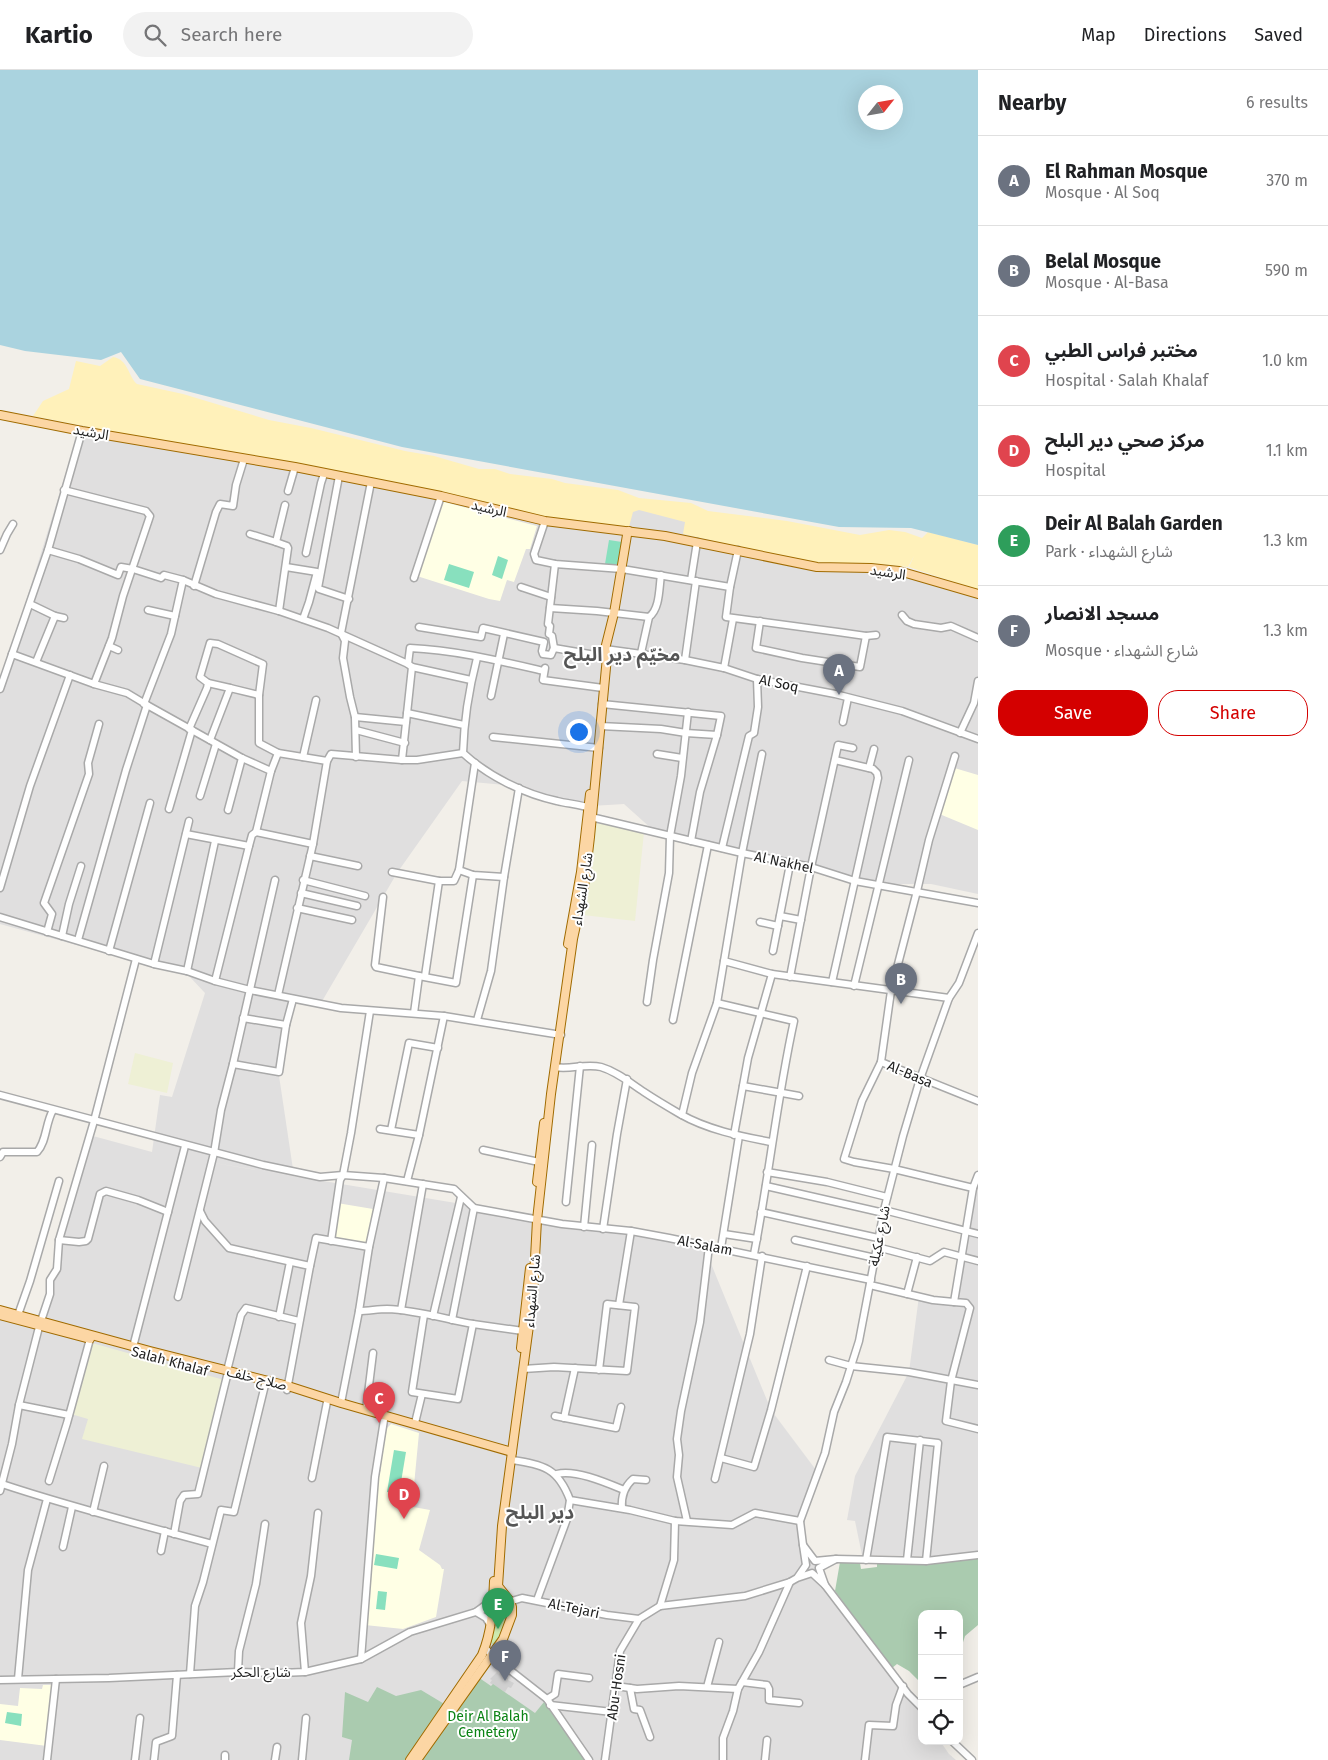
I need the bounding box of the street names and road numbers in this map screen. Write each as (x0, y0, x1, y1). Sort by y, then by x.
street label: الرشيد (72, 421, 110, 444)
street label: الرشيد (470, 496, 508, 521)
street label: الرشيد (869, 561, 907, 584)
street label: Al Soq (758, 671, 800, 696)
street label: Al Nakhel (753, 848, 815, 877)
street label: شارع الشهداء (568, 851, 599, 927)
street label: Al-Basa (885, 1057, 935, 1092)
street label: شارع عكيلة (865, 1204, 896, 1268)
street label: Al-Salam (676, 1232, 734, 1259)
street label: شارع الشهداء (521, 1254, 546, 1329)
street label: Salah Khalaf (130, 1343, 211, 1380)
street label: صلاح خلف (224, 1363, 289, 1396)
street label: Al-Tejari (547, 1595, 601, 1622)
street label: Abu-Hosni (603, 1653, 630, 1721)
street label: شارع الحكر (230, 1664, 291, 1683)

